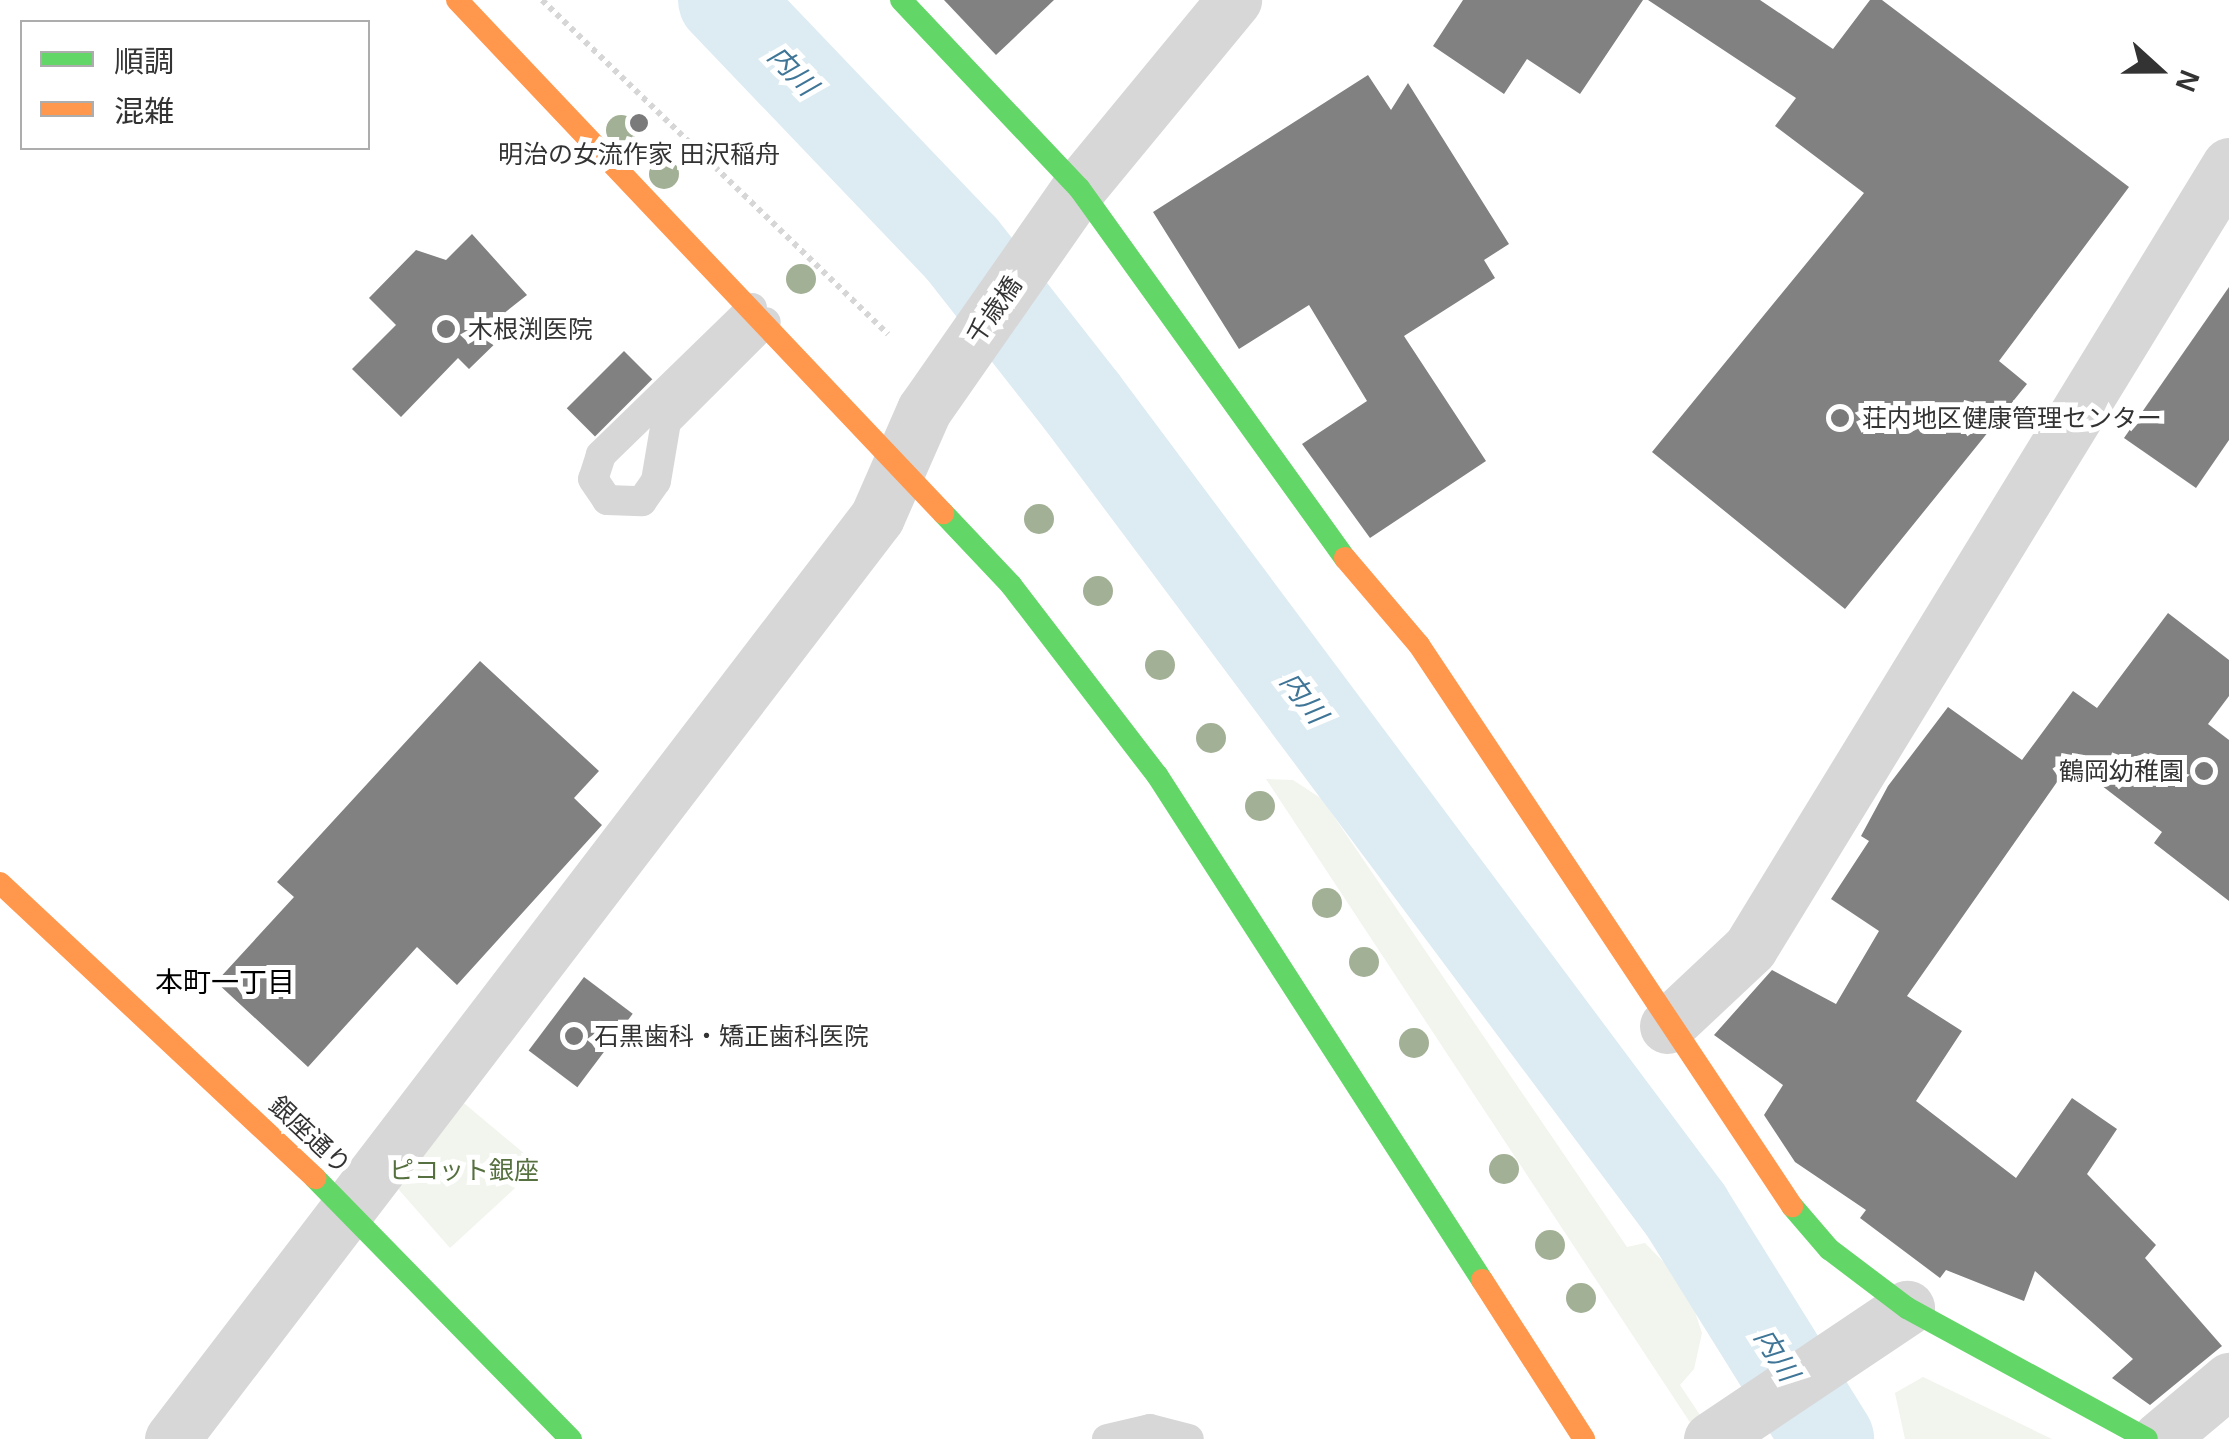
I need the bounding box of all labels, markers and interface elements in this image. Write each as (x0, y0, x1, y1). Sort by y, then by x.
legend (20, 20, 370, 150)
north arrow (2109, 20, 2209, 120)
water label: 内川 (760, 39, 824, 103)
text: 順調 (114, 45, 174, 78)
text: N (2169, 66, 2206, 96)
text: 混雑 (114, 95, 174, 128)
marker: 明治の女流作家 田沢稲舟 (628, 112, 650, 134)
place label: 明治の女流作家 田沢稲舟 (498, 139, 780, 169)
street label: 千歳橋 (960, 271, 1028, 349)
place label: 木根渕医院 (468, 314, 593, 344)
marker: 木根渕医院 (433, 316, 459, 342)
place label: 荘内地区健康管理センター (1862, 403, 2162, 433)
marker: 荘内地区健康管理センター (1827, 405, 1853, 431)
water label: 内川 (1273, 666, 1333, 730)
place label: 鶴岡幼稚園 (2059, 756, 2184, 786)
marker: 鶴岡幼稚園 (2193, 760, 2215, 782)
district label: 本町一丁目 (155, 966, 295, 1000)
place label: 石黒歯科・矯正歯科医院 (594, 1021, 869, 1051)
marker: 石黒歯科・矯正歯科医院 (563, 1025, 585, 1047)
street label: 銀座通り (263, 1090, 357, 1180)
park label: ピコット銀座 (389, 1155, 539, 1185)
water label: 内川 (1747, 1322, 1805, 1388)

